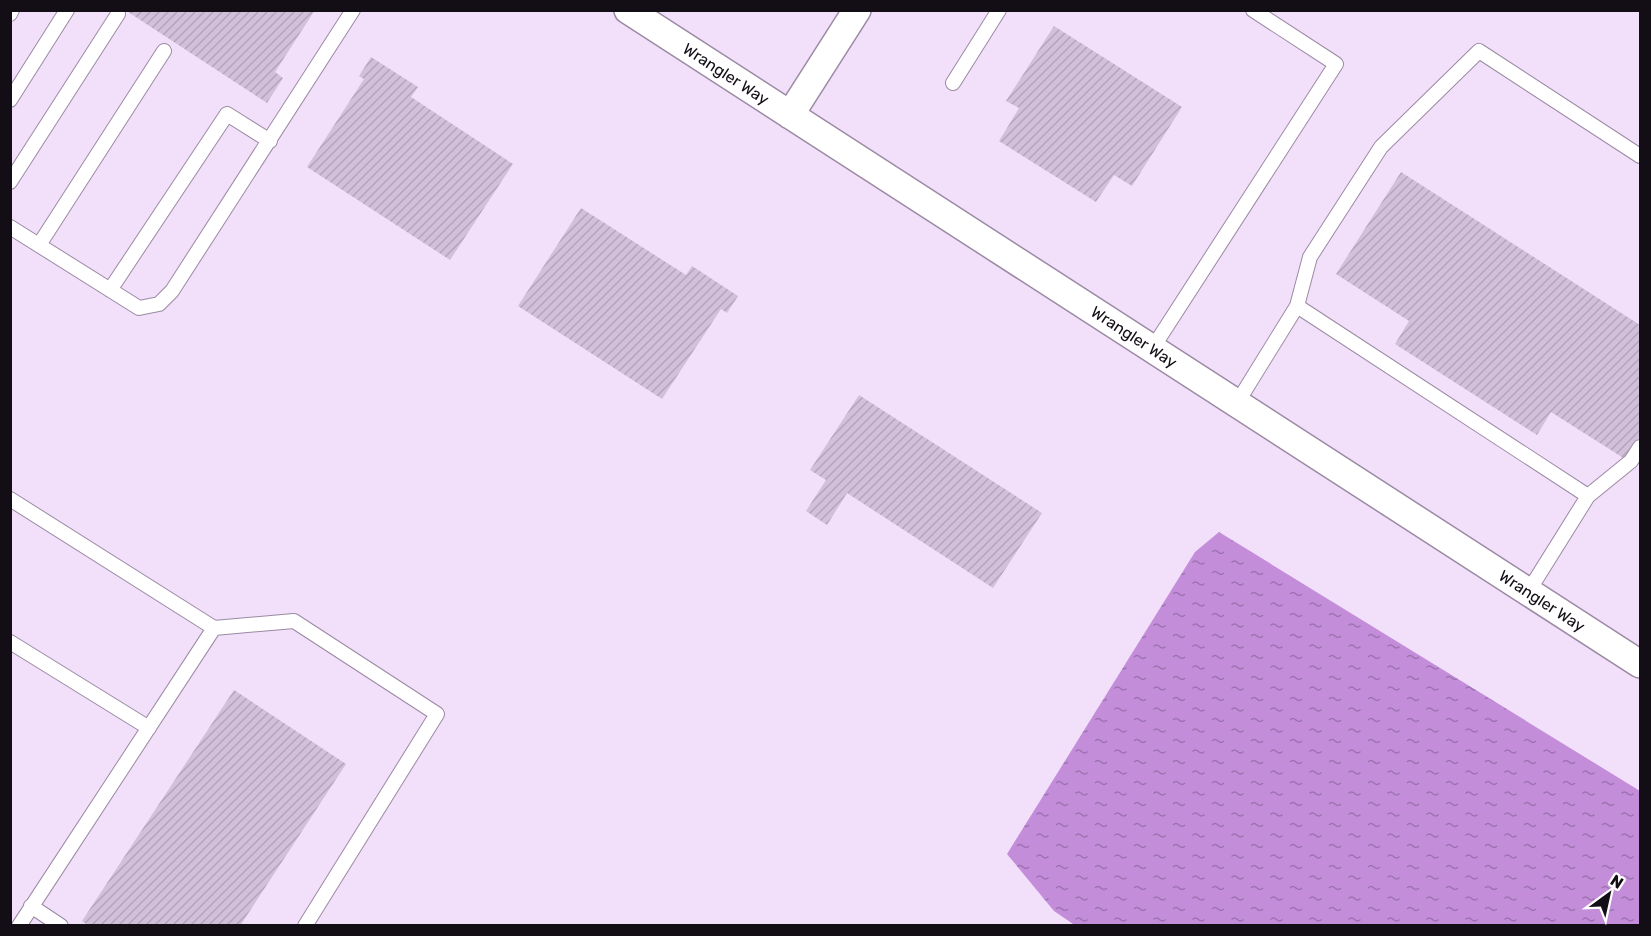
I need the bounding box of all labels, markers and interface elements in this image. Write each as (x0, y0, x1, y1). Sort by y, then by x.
street label: Wrangler Way (679, 39, 773, 109)
street label: Wrangler Way (1087, 302, 1181, 372)
street label: Wrangler Way (1495, 566, 1589, 636)
north arrow (1579, 864, 1639, 924)
text: N (1607, 871, 1627, 893)

